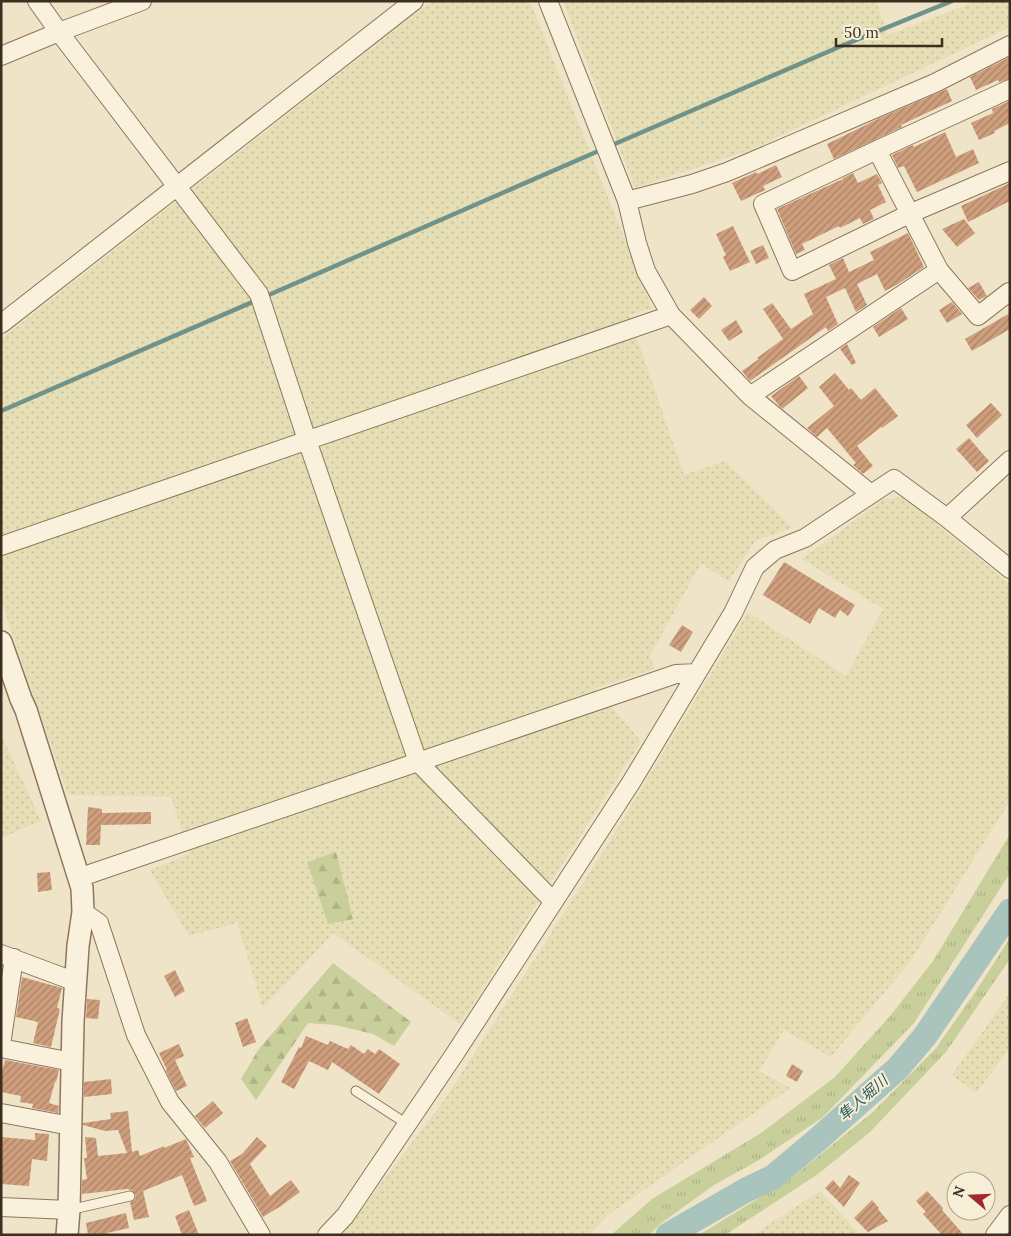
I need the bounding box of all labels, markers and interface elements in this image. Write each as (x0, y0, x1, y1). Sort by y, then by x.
scale bar (836, 15, 942, 47)
text: 50 m (844, 23, 879, 42)
water label: 隼人堀川 (834, 1069, 893, 1124)
north arrow (946, 1171, 996, 1221)
text: N (948, 1184, 969, 1200)

